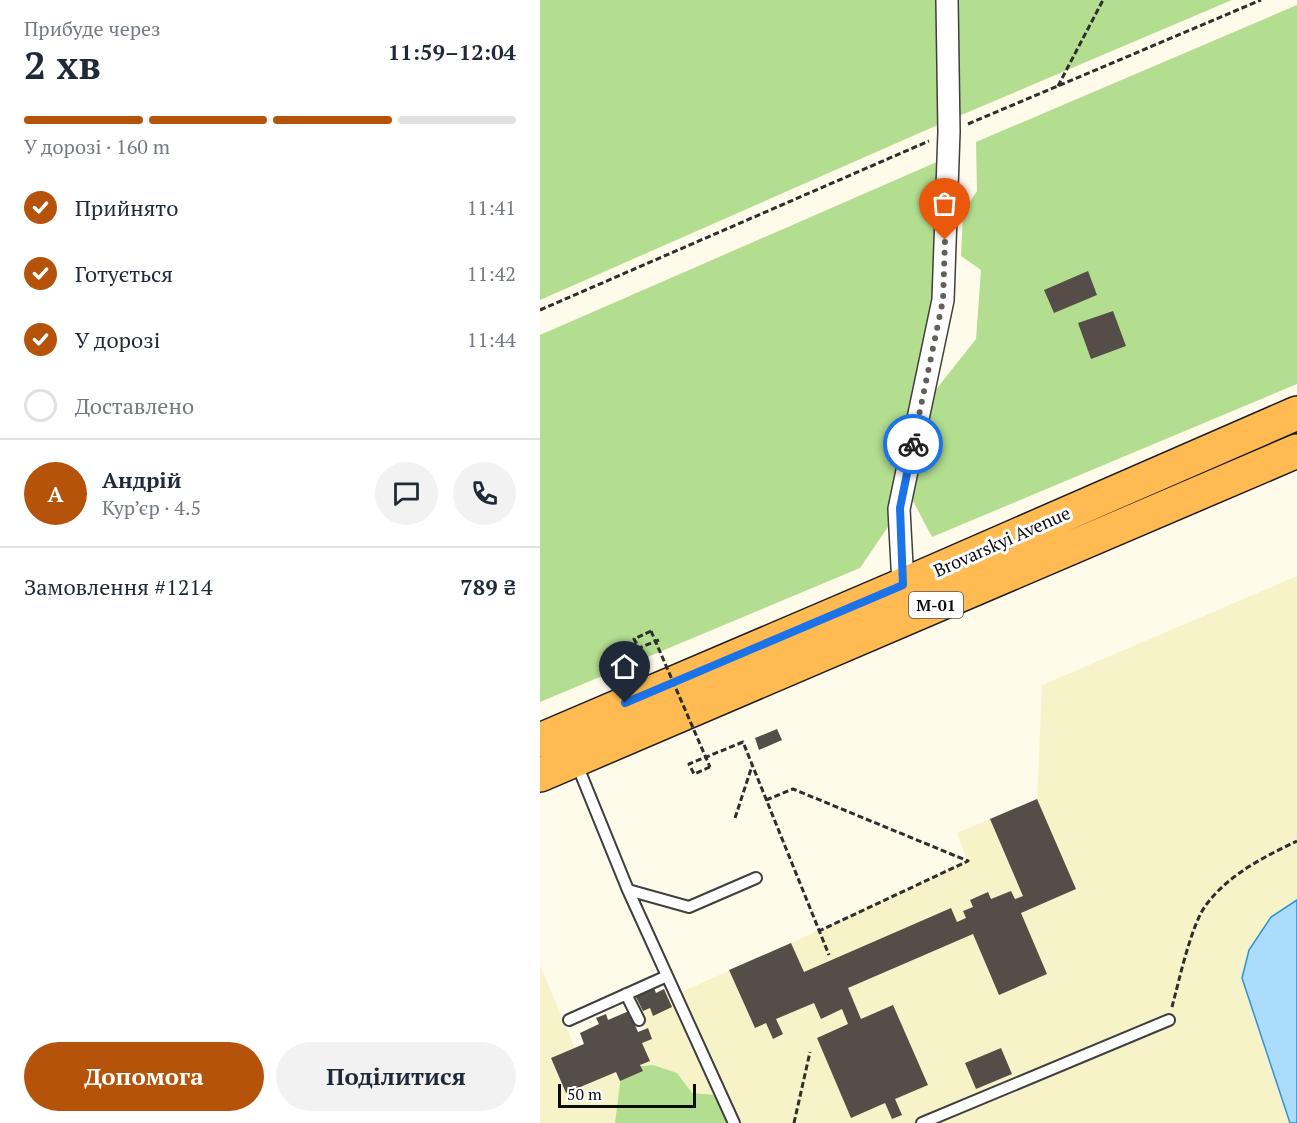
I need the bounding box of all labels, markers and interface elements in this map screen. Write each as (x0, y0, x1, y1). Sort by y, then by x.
text: Прибуде через (24, 15, 161, 42)
text: 11:59–12:04 (388, 37, 516, 66)
text: 2 хв (24, 38, 101, 90)
text: У дорозі · 160 m (24, 133, 170, 160)
pin (919, 178, 970, 240)
icon: bag (928, 187, 961, 220)
icon: check (24, 191, 57, 224)
text: Прийнято (75, 193, 178, 222)
text: 11:41 (467, 194, 516, 221)
icon: check (24, 257, 57, 290)
text: Готується (75, 259, 173, 288)
text: 11:42 (467, 260, 516, 287)
icon: check (24, 323, 57, 356)
text: У дорозі (75, 325, 160, 354)
text: 11:44 (467, 326, 516, 353)
text: Доставлено (75, 391, 194, 420)
courier (883, 414, 943, 474)
icon: bike (897, 428, 930, 461)
button: chat (375, 462, 438, 525)
button: phone (453, 462, 516, 525)
text: Андрій (102, 465, 181, 494)
text: А (47, 479, 64, 508)
text: Кур’єр · 4.5 (102, 494, 201, 521)
street label: Brovarskyi Avenue (929, 500, 1074, 582)
text: Замовлення #1214 (24, 572, 213, 601)
text: 789 ₴ (460, 572, 516, 601)
road number: М-01 (909, 592, 963, 618)
pin (599, 641, 650, 703)
icon: home (608, 650, 641, 683)
button: Допомога (24, 1042, 264, 1111)
button: Поділитися (276, 1042, 516, 1111)
scale bar (558, 1081, 696, 1108)
text: 50 m (567, 1083, 602, 1105)

